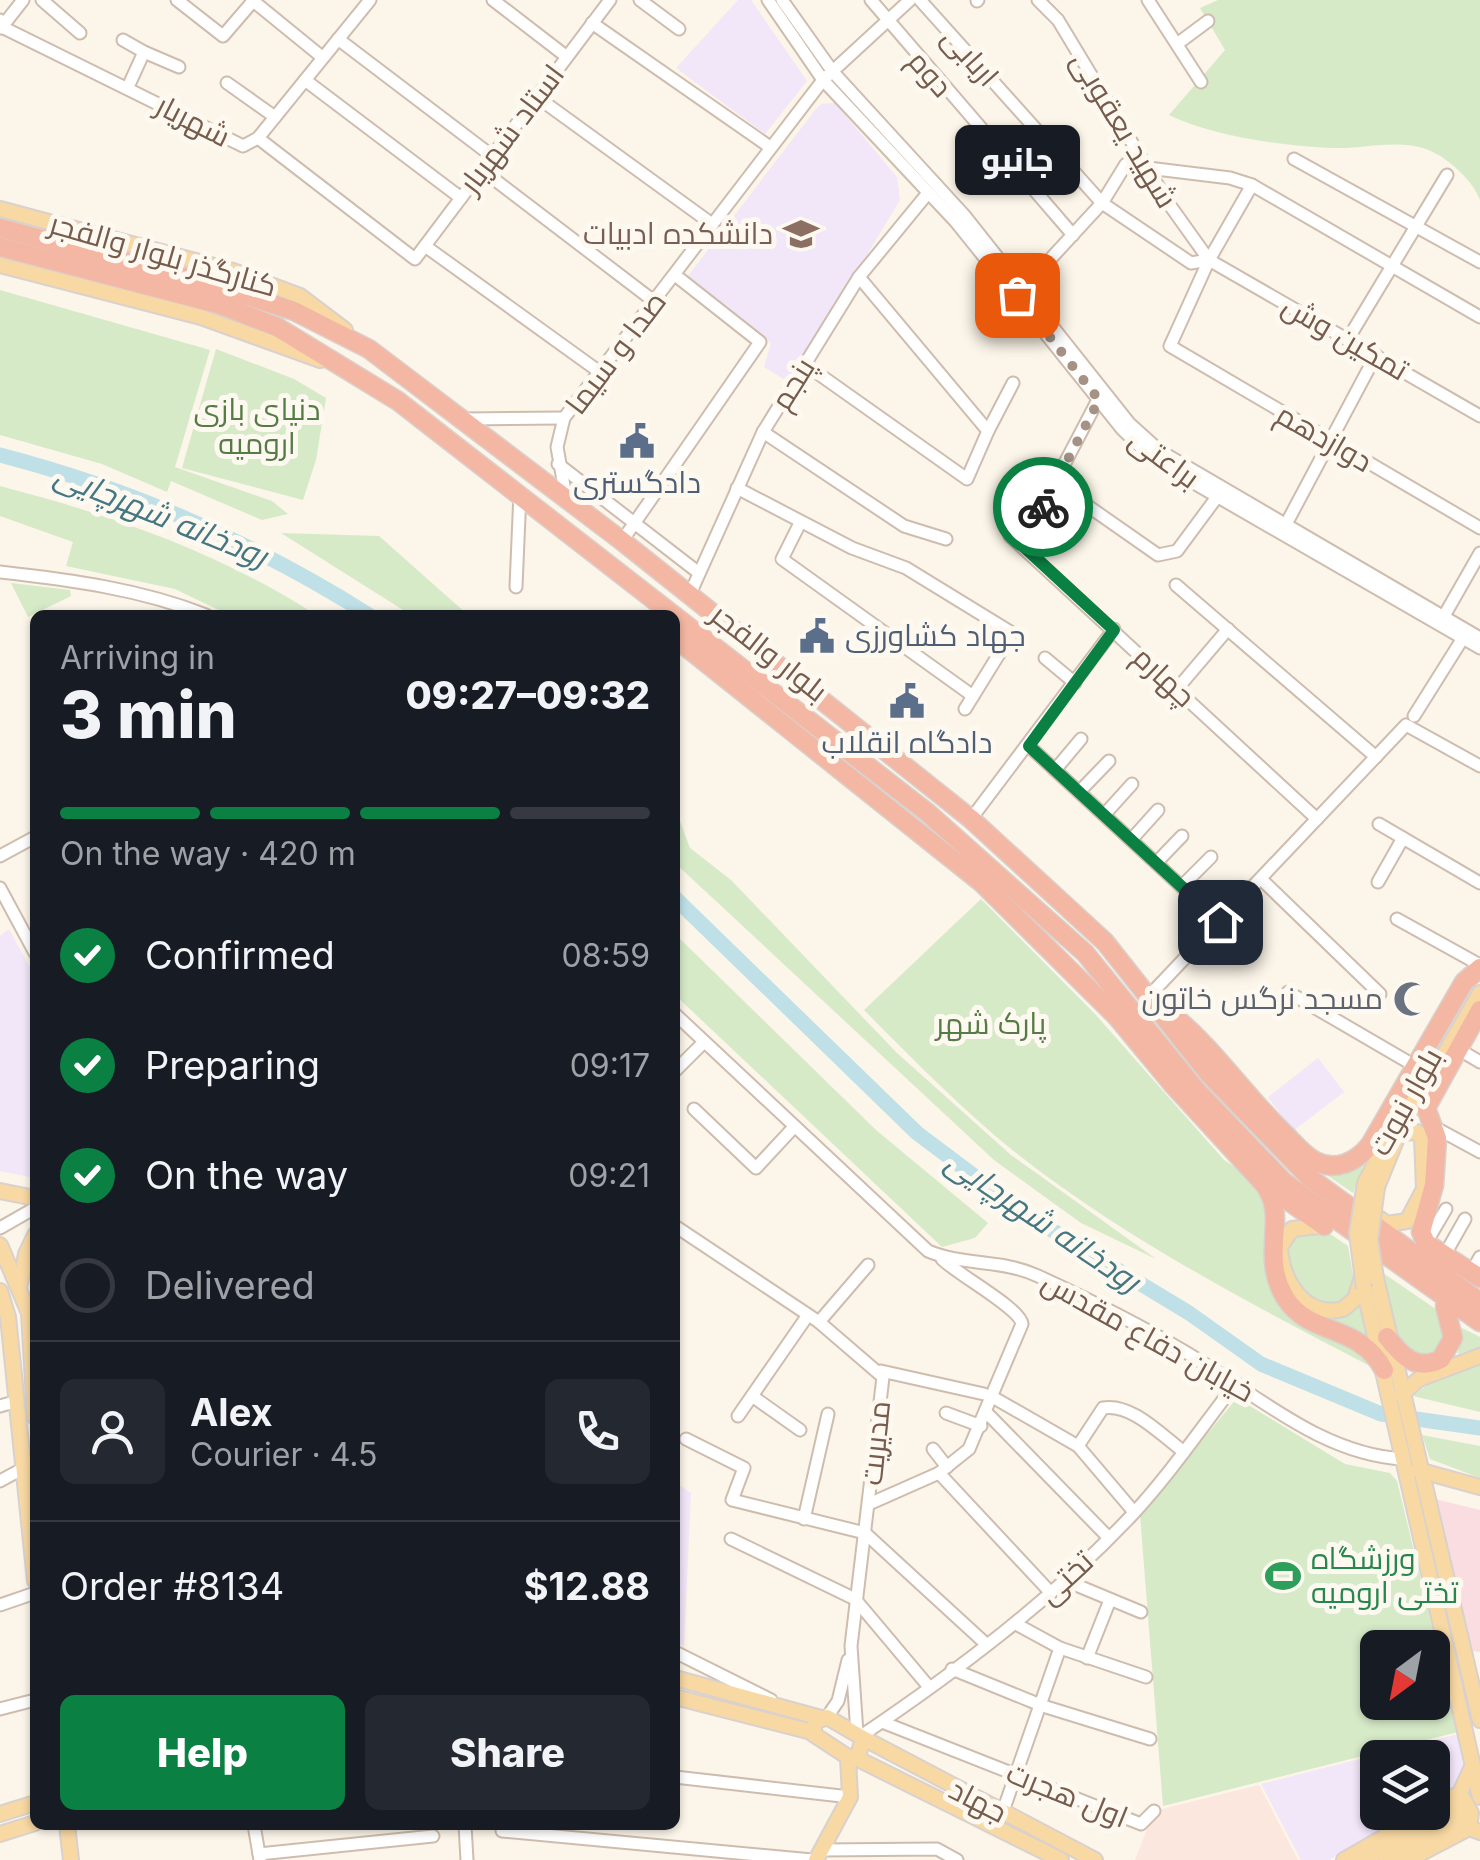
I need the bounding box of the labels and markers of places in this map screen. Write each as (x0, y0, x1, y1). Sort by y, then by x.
callout: جانبو (954, 125, 1080, 195)
place label: دانشکده ادبیات (583, 215, 773, 251)
school or university icon: دانشکده ادبیات (782, 215, 820, 253)
pin (975, 253, 1060, 338)
public building icon: دادگستری (618, 422, 656, 460)
place label: دادگستری (573, 464, 701, 500)
public building icon: جهاد کشاورزی (798, 617, 836, 655)
place label: جهاد کشاورزی (845, 617, 1026, 654)
public building icon: دادگاه انقلاب (888, 682, 926, 720)
place label: دادگاه انقلاب (821, 724, 993, 760)
pin (1178, 880, 1263, 965)
place label: مسجد نرگس خاتون (1141, 980, 1383, 1017)
mosque icon: مسجد نرگس خاتون (1392, 980, 1430, 1018)
place label: ورزشگاه تختی ارومیه (1311, 1540, 1459, 1611)
sports icon: ورزشگاه تختی ارومیه (1264, 1557, 1302, 1595)

